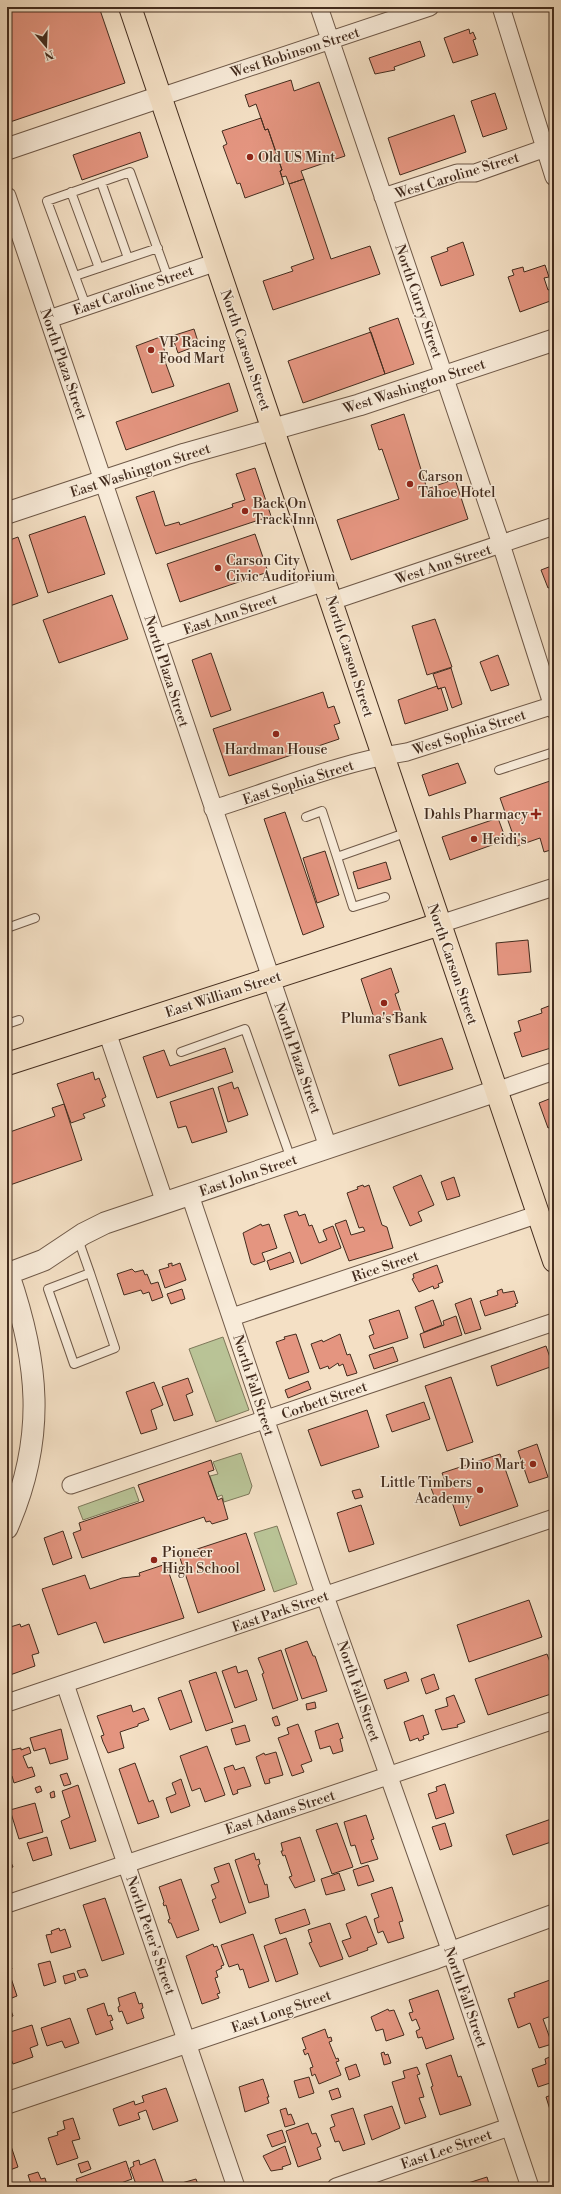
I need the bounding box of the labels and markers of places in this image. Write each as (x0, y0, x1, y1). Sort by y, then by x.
place label: Old US Mint (258, 149, 335, 167)
marker: Old US Mint (245, 152, 255, 162)
place label: VP Racing Food Mart (158, 334, 227, 368)
marker: VP Racing Food Mart (146, 345, 156, 355)
place label: Carson Tahoe Hotel (418, 468, 495, 502)
marker: Carson Tahoe Hotel (405, 479, 415, 489)
place label: Back On Track Inn (252, 495, 315, 529)
marker: Back On Track Inn (240, 506, 250, 516)
place label: Carson City Civic Auditorium (226, 552, 336, 586)
marker: Carson City Civic Auditorium (213, 563, 223, 573)
marker: Hardman House (271, 729, 281, 739)
place label: Hardman House (224, 741, 328, 759)
place label: Dahls Pharmacy (424, 806, 528, 824)
marker: Dahls Pharmacy (531, 809, 541, 819)
place label: Heidi's (482, 831, 527, 849)
marker: Heidi's (469, 834, 479, 844)
marker: Pluma's Bank (379, 998, 389, 1008)
place label: Pluma's Bank (341, 1010, 428, 1028)
place label: Dino Mart (460, 1456, 525, 1474)
marker: Dino Mart (528, 1459, 538, 1469)
place label: Little Timbers Academy (380, 1474, 472, 1508)
marker: Little Timbers Academy (475, 1485, 485, 1495)
place label: Pioneer High School (162, 1544, 240, 1578)
marker: Pioneer High School (149, 1555, 159, 1565)

